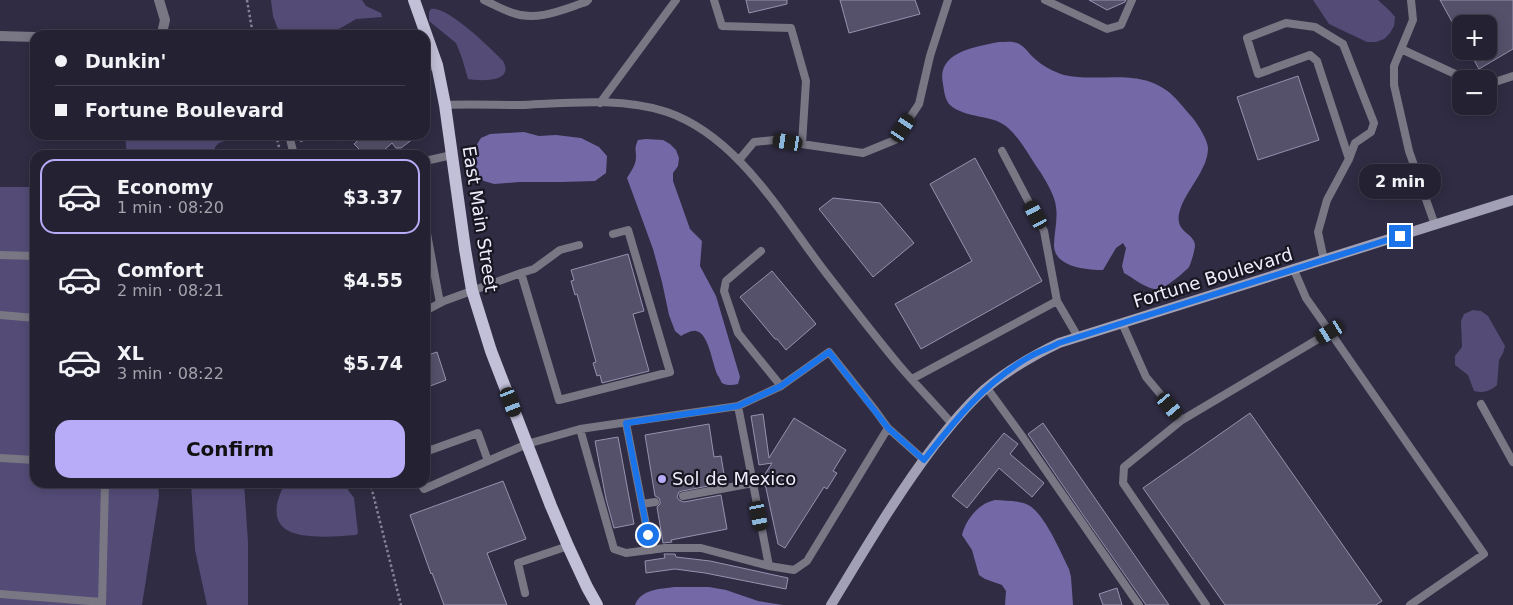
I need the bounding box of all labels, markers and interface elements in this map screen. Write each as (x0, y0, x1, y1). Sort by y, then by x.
map controls (1452, 15, 1497, 115)
button: + (1452, 15, 1497, 60)
text: Dunkin' (85, 50, 166, 72)
button: − (1452, 70, 1497, 115)
text: Fortune Boulevard (85, 99, 284, 121)
car (888, 111, 917, 145)
car (772, 132, 803, 152)
street label: East Main Street (459, 144, 502, 294)
callout: 2 min (1359, 164, 1441, 198)
text: 2 min (1375, 172, 1425, 191)
icon: car (57, 174, 102, 219)
text: Economy (117, 176, 213, 198)
text: $3.37 (343, 186, 403, 208)
text: 1 min · 08:20 (117, 198, 224, 217)
car (1022, 198, 1049, 232)
route end (1389, 225, 1411, 247)
street label: Fortune Boulevard (1130, 243, 1295, 312)
icon: car (57, 257, 102, 302)
text: Comfort (117, 259, 204, 281)
text: $4.55 (343, 269, 403, 291)
text: 2 min · 08:21 (117, 281, 224, 300)
car (1313, 318, 1346, 346)
icon: car (57, 340, 102, 385)
text: XL (117, 342, 144, 364)
text: $5.74 (343, 352, 403, 374)
text: 3 min · 08:22 (117, 364, 224, 383)
car (498, 385, 523, 419)
car (1154, 390, 1185, 422)
button: Confirm (55, 420, 405, 478)
place label: Sol de Mexico (672, 468, 796, 489)
marker: Sol de Mexico (656, 473, 668, 485)
car (748, 500, 769, 532)
route start (637, 524, 659, 546)

